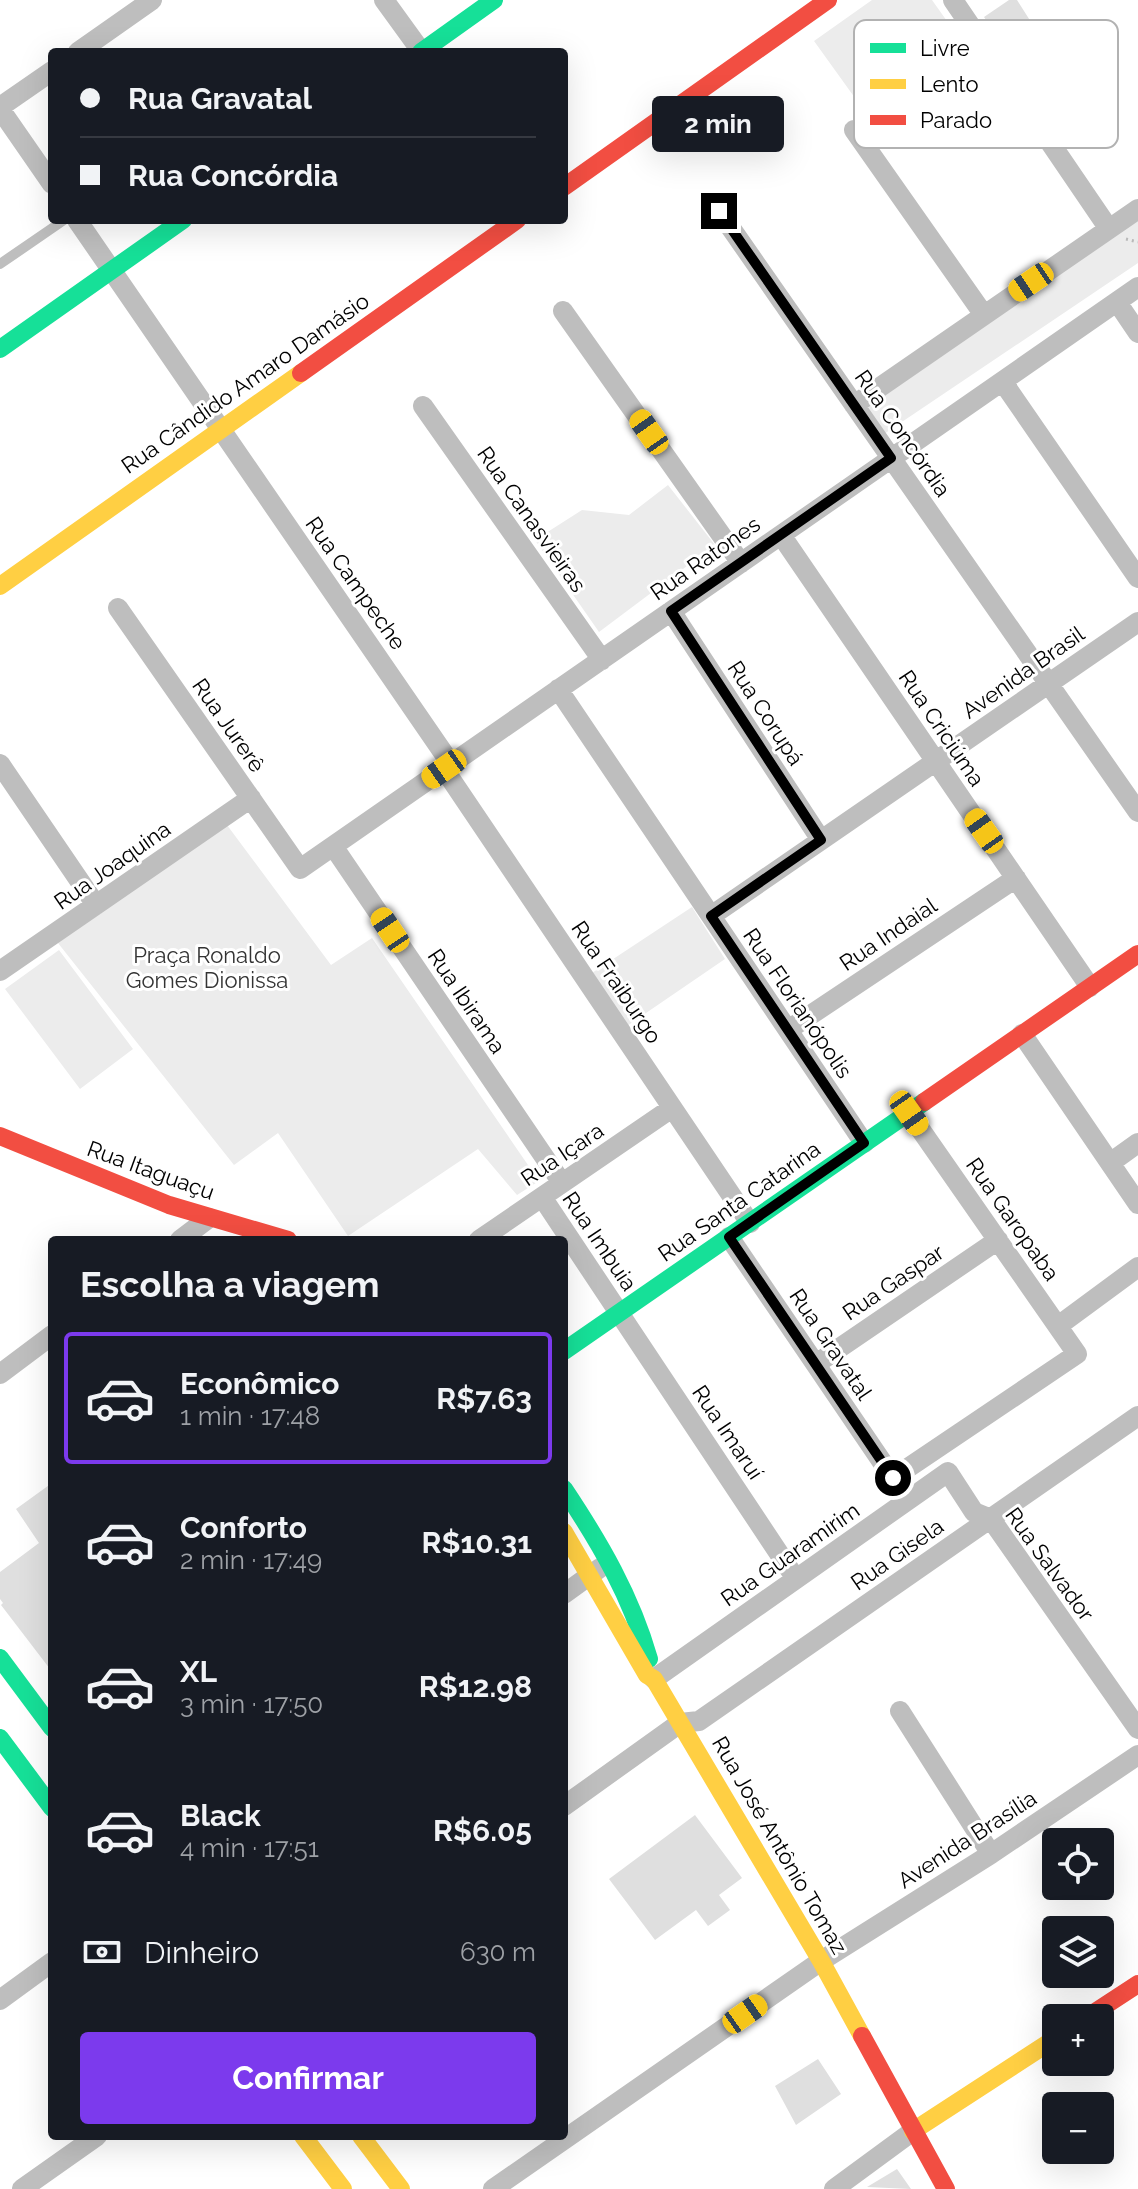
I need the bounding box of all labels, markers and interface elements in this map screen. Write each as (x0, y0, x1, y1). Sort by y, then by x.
legend (854, 20, 1118, 148)
text: Livre (920, 35, 970, 61)
text: Lento (920, 71, 978, 97)
text: Rua Gravatal (128, 81, 312, 116)
callout: 2 min (653, 95, 785, 151)
text: Parado (920, 107, 992, 133)
text: 2 min (684, 109, 752, 139)
text: Rua Concórdia (128, 158, 338, 193)
route end (701, 193, 737, 229)
car (1004, 259, 1058, 305)
street label: Rua Cândido Amaro Damásio (116, 287, 374, 479)
street label: Rua Concórdia (850, 365, 956, 501)
car (625, 405, 673, 459)
street label: Rua Canasvieiras (472, 441, 592, 597)
street label: Rua Campeche (300, 511, 412, 655)
street label: Rua Ratones (645, 511, 765, 605)
street label: Avenida Brasil (957, 620, 1089, 724)
street label: Rua Corupá (723, 656, 809, 770)
street label: Rua Criciúma (894, 665, 990, 791)
street label: Rua Jurerê (187, 673, 271, 777)
car (417, 745, 471, 793)
car (960, 804, 1008, 858)
street label: Rua Joaquina (49, 815, 175, 915)
street label: Rua Indaial (834, 892, 942, 976)
car (367, 903, 413, 957)
street label: Rua Fraiburgo (566, 916, 668, 1048)
street label: Rua Florianópolis (738, 923, 858, 1083)
park label: Praça Ronaldo Gomes Dionissa (126, 942, 288, 993)
street label: Rua Ibirama (423, 944, 511, 1058)
car (885, 1086, 933, 1140)
street label: Rua Içara (516, 1117, 608, 1191)
street label: Rua Itaguaçu (84, 1135, 218, 1205)
street label: Rua Santa Catarina (653, 1135, 825, 1267)
street label: Rua Garopaba (961, 1152, 1065, 1286)
street label: Rua Imbuia (557, 1186, 643, 1296)
street label: Rua Gaspar (837, 1238, 949, 1325)
text: Escolha a viagem (80, 1263, 380, 1305)
street label: Rua Gravatal (784, 1283, 878, 1405)
icon: car (84, 1362, 156, 1434)
text: Econômico (180, 1366, 340, 1401)
street label: Rua Imaruí (687, 1380, 769, 1484)
text: R$7.63 (436, 1381, 532, 1416)
text: 1 min · 17:48 (180, 1401, 320, 1431)
route start (875, 1460, 911, 1496)
street label: Rua Guaramirim (716, 1497, 864, 1611)
street label: Rua Salvador (1000, 1502, 1100, 1626)
icon: car (84, 1506, 156, 1578)
text: Conforto (180, 1510, 307, 1545)
street label: Rua Gisela (846, 1513, 948, 1595)
text: R$10.31 (421, 1525, 532, 1560)
text: 2 min · 17:49 (180, 1545, 322, 1575)
icon: car (84, 1650, 156, 1722)
text: XL (180, 1654, 217, 1689)
text: R$12.98 (419, 1669, 532, 1704)
text: 3 min · 17:50 (180, 1689, 323, 1719)
street label: Rua José Antônio Tomaz (707, 1732, 853, 1959)
street label: Avenida Brasília (893, 1785, 1041, 1893)
icon: car (84, 1794, 156, 1866)
text: Black (180, 1798, 261, 1833)
text: R$6.05 (433, 1813, 532, 1848)
map controls (1042, 1828, 1114, 2164)
button: locate (1042, 1828, 1114, 1900)
text: 4 min · 17:51 (180, 1833, 319, 1863)
button: layers (1042, 1916, 1114, 1988)
icon: cash (80, 1930, 124, 1974)
text: Dinheiro (144, 1935, 259, 1970)
text: 630 m (460, 1937, 536, 1967)
car (718, 1990, 772, 2038)
button: + (1042, 2004, 1114, 2076)
button: Confirmar (80, 2032, 536, 2124)
button: − (1042, 2092, 1114, 2164)

